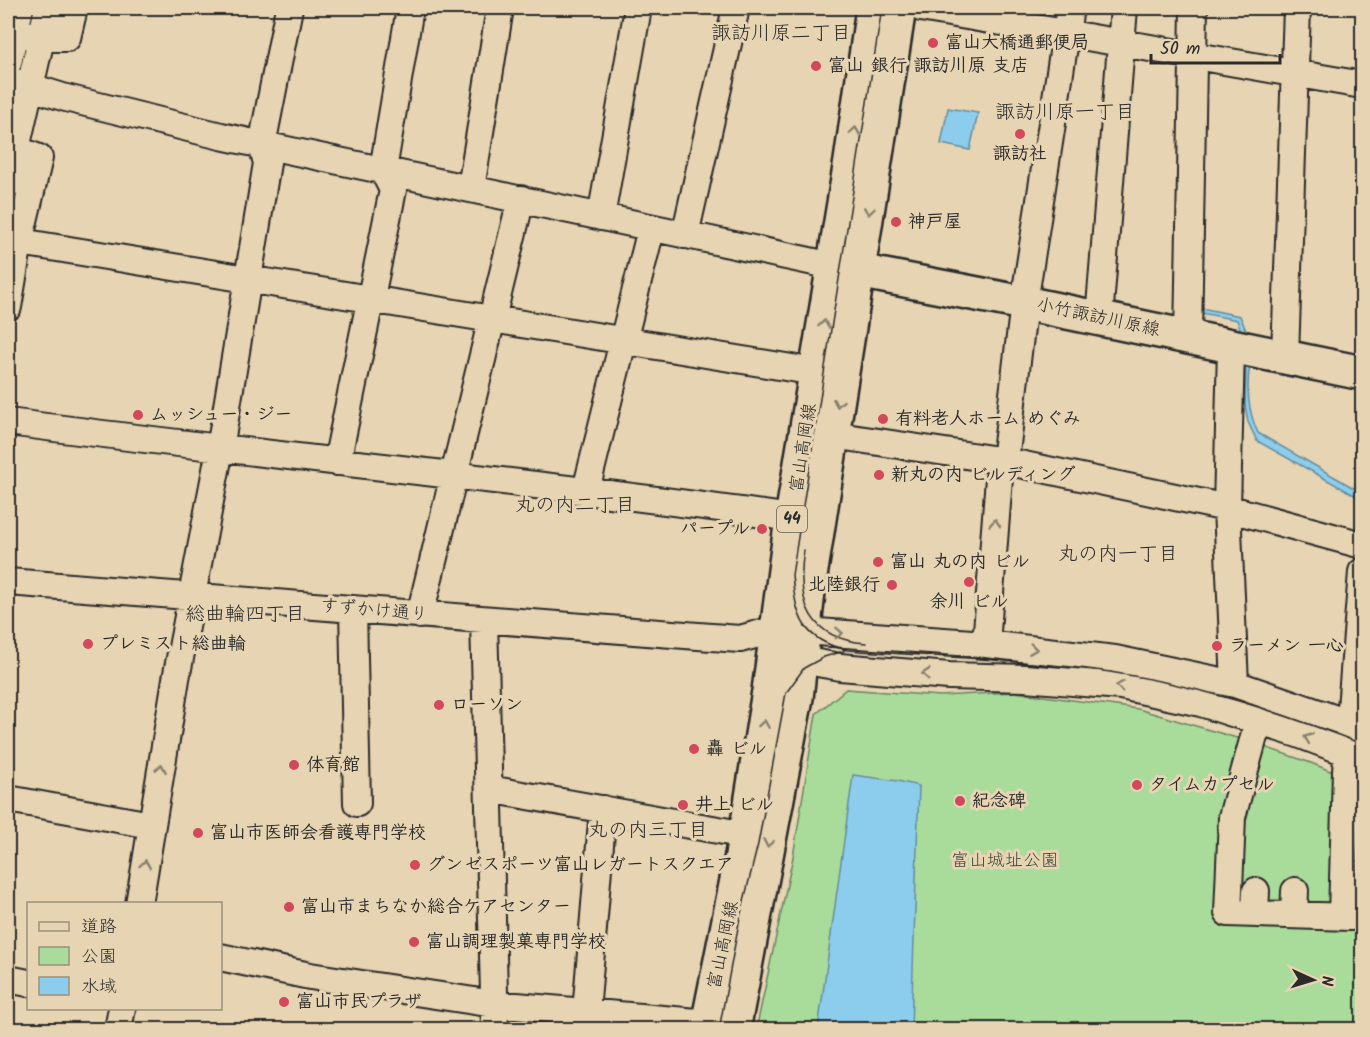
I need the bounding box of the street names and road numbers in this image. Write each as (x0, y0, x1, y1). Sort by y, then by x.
street label: 小竹諏訪川原線 (1033, 291, 1163, 345)
street label: 富山高岡線 (783, 401, 825, 495)
road number: 44 (777, 506, 807, 532)
street label: すずかけ通り (319, 592, 429, 630)
street label: 富山高岡線 (700, 898, 748, 992)

